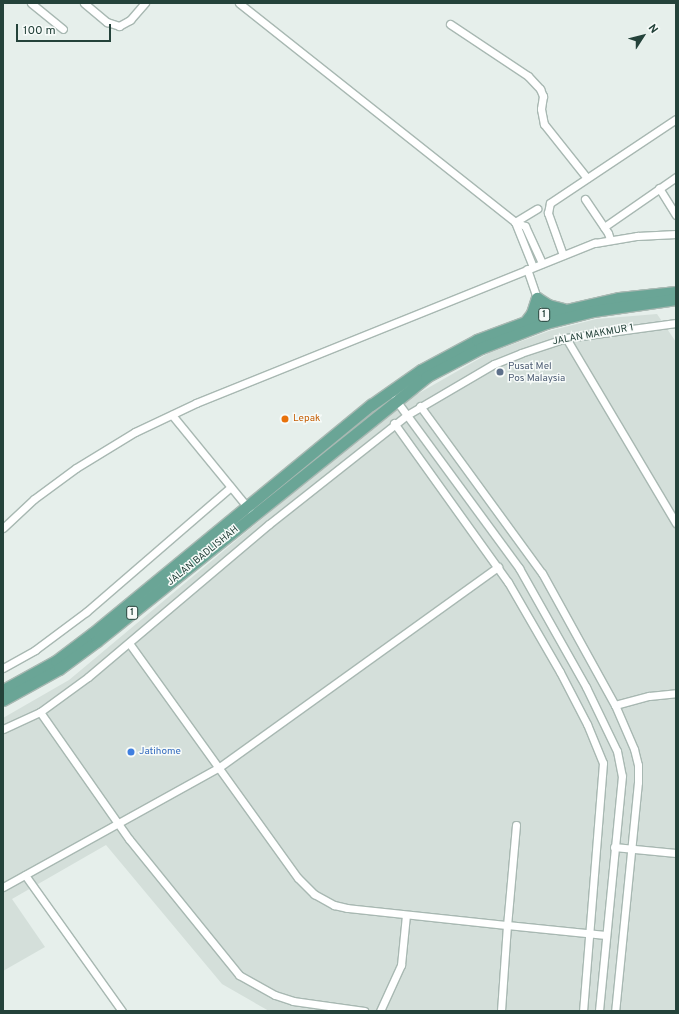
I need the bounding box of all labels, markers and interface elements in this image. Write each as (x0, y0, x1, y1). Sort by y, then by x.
scale bar (18, 16, 113, 42)
north arrow (623, 16, 663, 56)
text: N (645, 22, 661, 36)
text: 100 m (23, 23, 56, 39)
road number: 1 (538, 308, 550, 322)
street label: JALAN MAKMUR 1 (552, 322, 634, 348)
place label: Pusat Mel Pos Malaysia (508, 360, 565, 384)
marker: Pusat Mel Pos Malaysia (495, 367, 505, 377)
place label: Lepak (293, 413, 320, 425)
marker: Lepak (280, 414, 290, 424)
street label: JALAN BADLISHAH (165, 524, 241, 588)
road number: 1 (126, 606, 138, 620)
place label: Jatihome (139, 746, 181, 758)
marker: Jatihome (126, 747, 136, 757)

